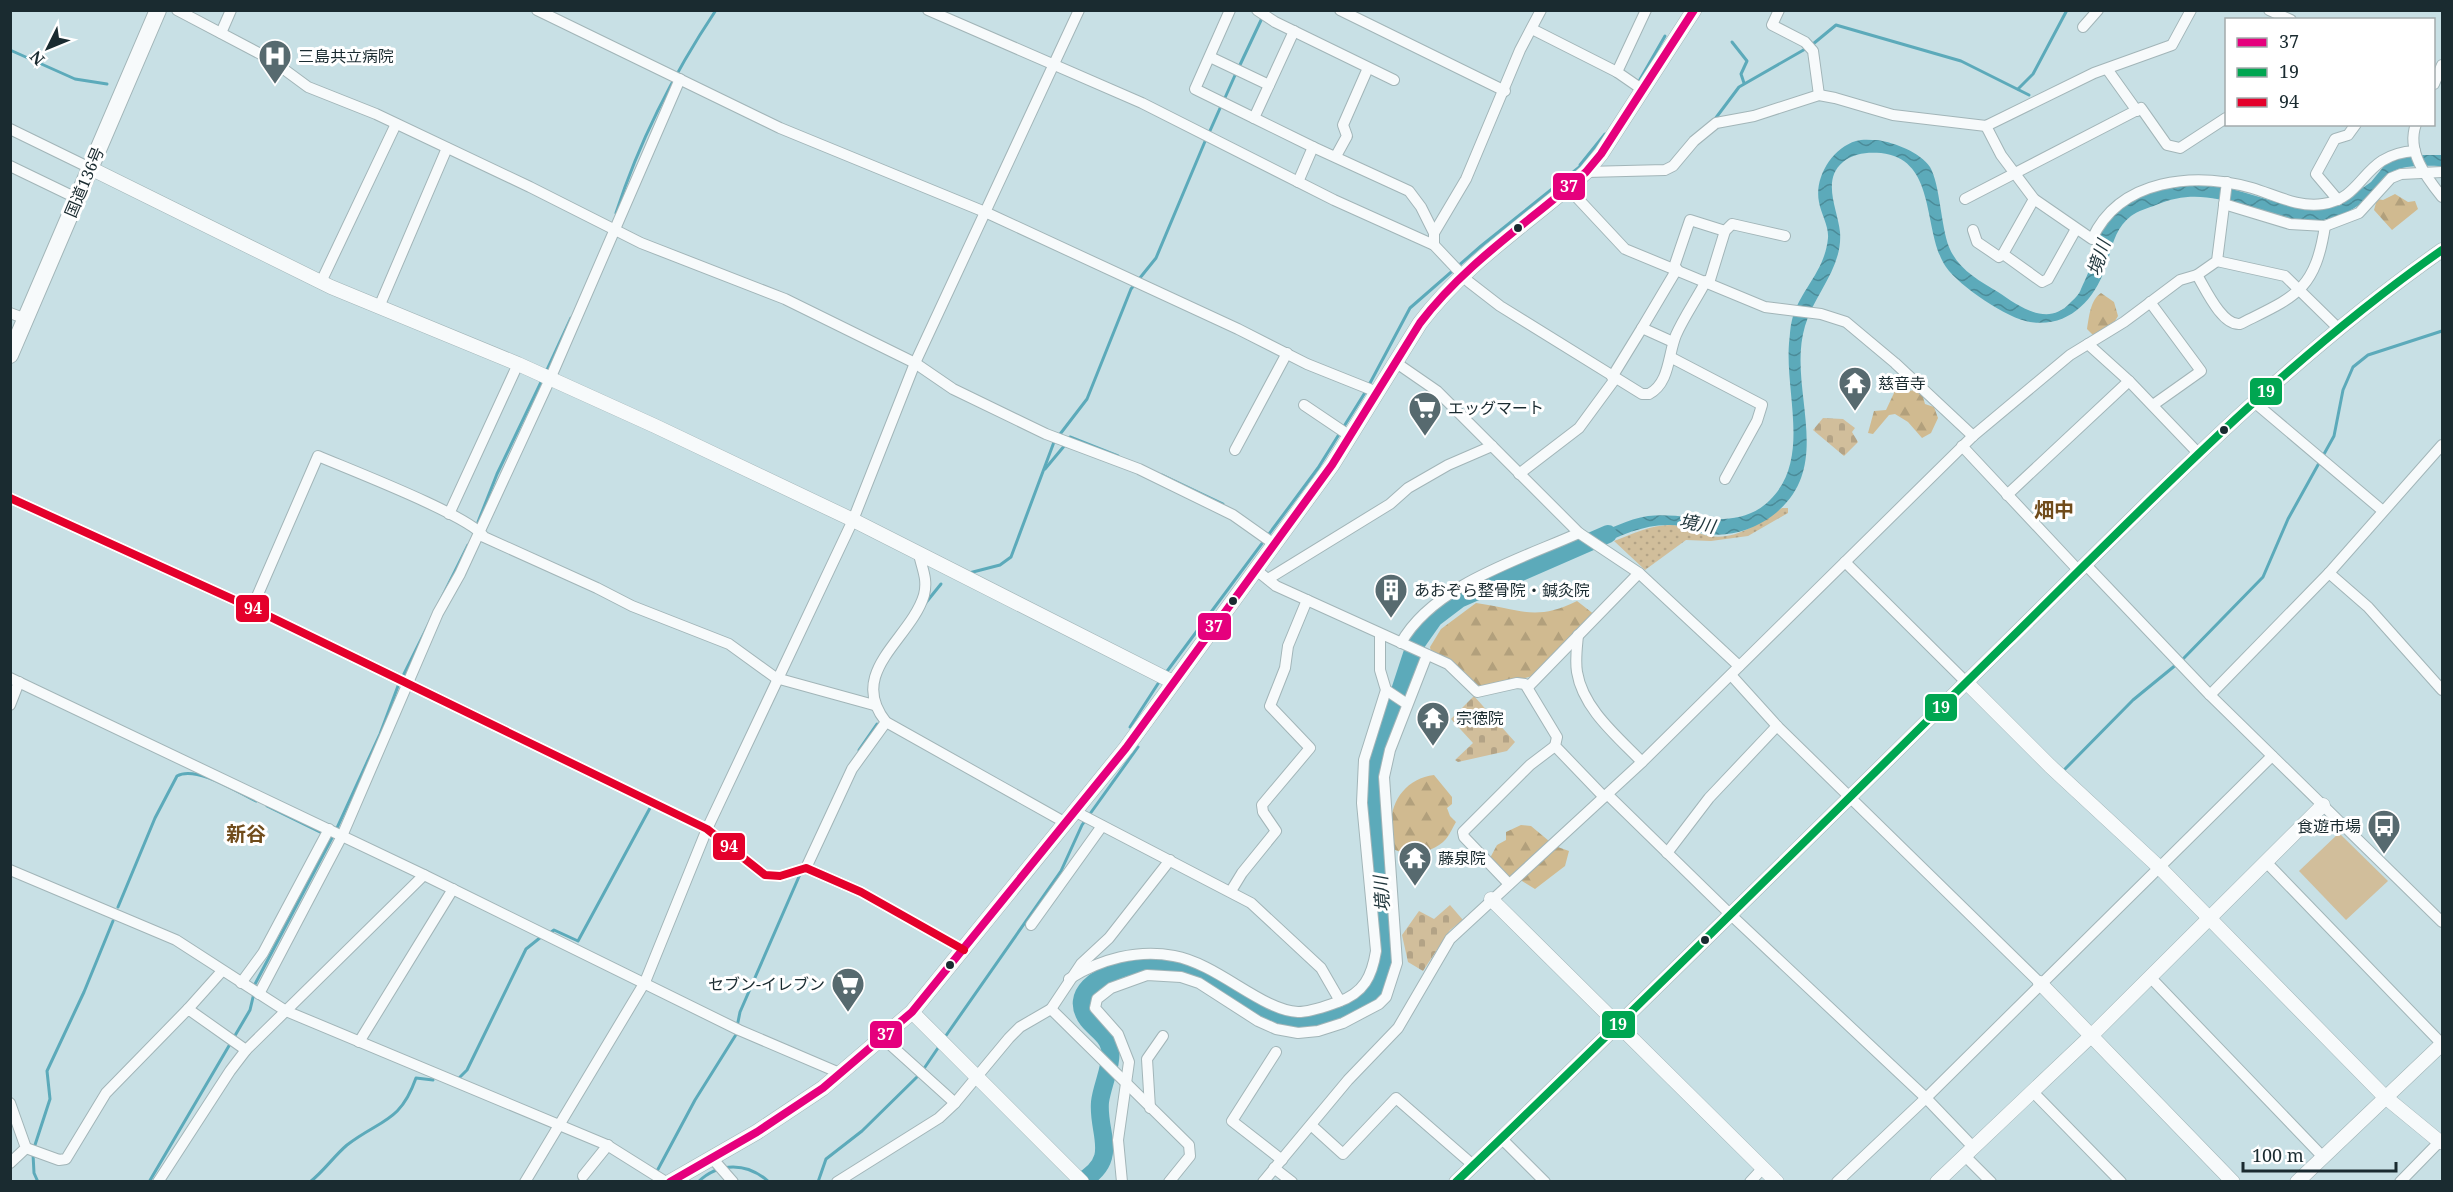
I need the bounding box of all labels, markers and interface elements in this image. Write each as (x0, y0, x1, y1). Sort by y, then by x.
north arrow (18, 18, 78, 78)
legend (2225, 18, 2435, 126)
text: 37 (2279, 29, 2299, 53)
hospital icon: 三島共立病院 (257, 38, 293, 85)
place label: 三島共立病院 (298, 45, 394, 67)
text: N (24, 46, 49, 70)
text: 19 (2279, 59, 2299, 83)
text: 94 (2279, 89, 2299, 113)
street label: 国道136号 (59, 143, 109, 221)
line badge: 37 (1552, 172, 1586, 201)
text: 37 (1560, 175, 1578, 197)
unlabelled marker (1512, 222, 1524, 234)
water label: 境川 (2081, 235, 2116, 279)
temple icon: 慈音寺 (1837, 365, 1873, 412)
place label: 慈音寺 (1878, 372, 1926, 394)
line badge: 19 (2249, 377, 2283, 406)
text: 19 (2257, 380, 2275, 402)
supermarket icon: エッグマート (1407, 390, 1443, 437)
place label: エッグマート (1448, 397, 1544, 419)
unlabelled marker (2218, 424, 2230, 436)
district label: 畑中 (2034, 496, 2074, 523)
water label: 境川 (1677, 508, 1719, 538)
building icon: あおぞら整骨院・鍼灸院 (1373, 572, 1409, 619)
place label: あおぞら整骨院・鍼灸院 (1414, 579, 1590, 601)
line badge: 94 (235, 594, 270, 623)
unlabelled marker (1227, 595, 1239, 607)
text: 94 (244, 597, 262, 619)
line badge: 37 (1197, 612, 1232, 641)
text: 37 (1205, 615, 1223, 637)
line badge: 19 (1924, 693, 1958, 722)
text: 19 (1932, 696, 1950, 718)
temple icon: 宗徳院 (1415, 700, 1451, 747)
place label: 宗徳院 (1456, 707, 1504, 729)
bus stop icon: 食遊市場 (2366, 808, 2402, 855)
place label: 食遊市場 (2297, 815, 2361, 837)
district label: 新谷 (226, 820, 266, 847)
line badge: 94 (712, 832, 746, 861)
text: 94 (720, 835, 738, 857)
temple icon: 藤泉院 (1397, 840, 1433, 887)
place label: 藤泉院 (1438, 847, 1486, 869)
water label: 境川 (1368, 873, 1394, 913)
unlabelled marker (1699, 934, 1711, 946)
unlabelled marker (944, 959, 956, 971)
supermarket icon: セブン-イレブン (830, 966, 866, 1013)
place label: セブン-イレブン (708, 973, 825, 995)
line badge: 19 (1601, 1010, 1636, 1039)
text: 19 (1609, 1013, 1627, 1035)
line badge: 37 (869, 1020, 903, 1049)
text: 37 (877, 1023, 895, 1045)
scale bar (2243, 1135, 2396, 1173)
text: 100 m (2252, 1143, 2304, 1167)

